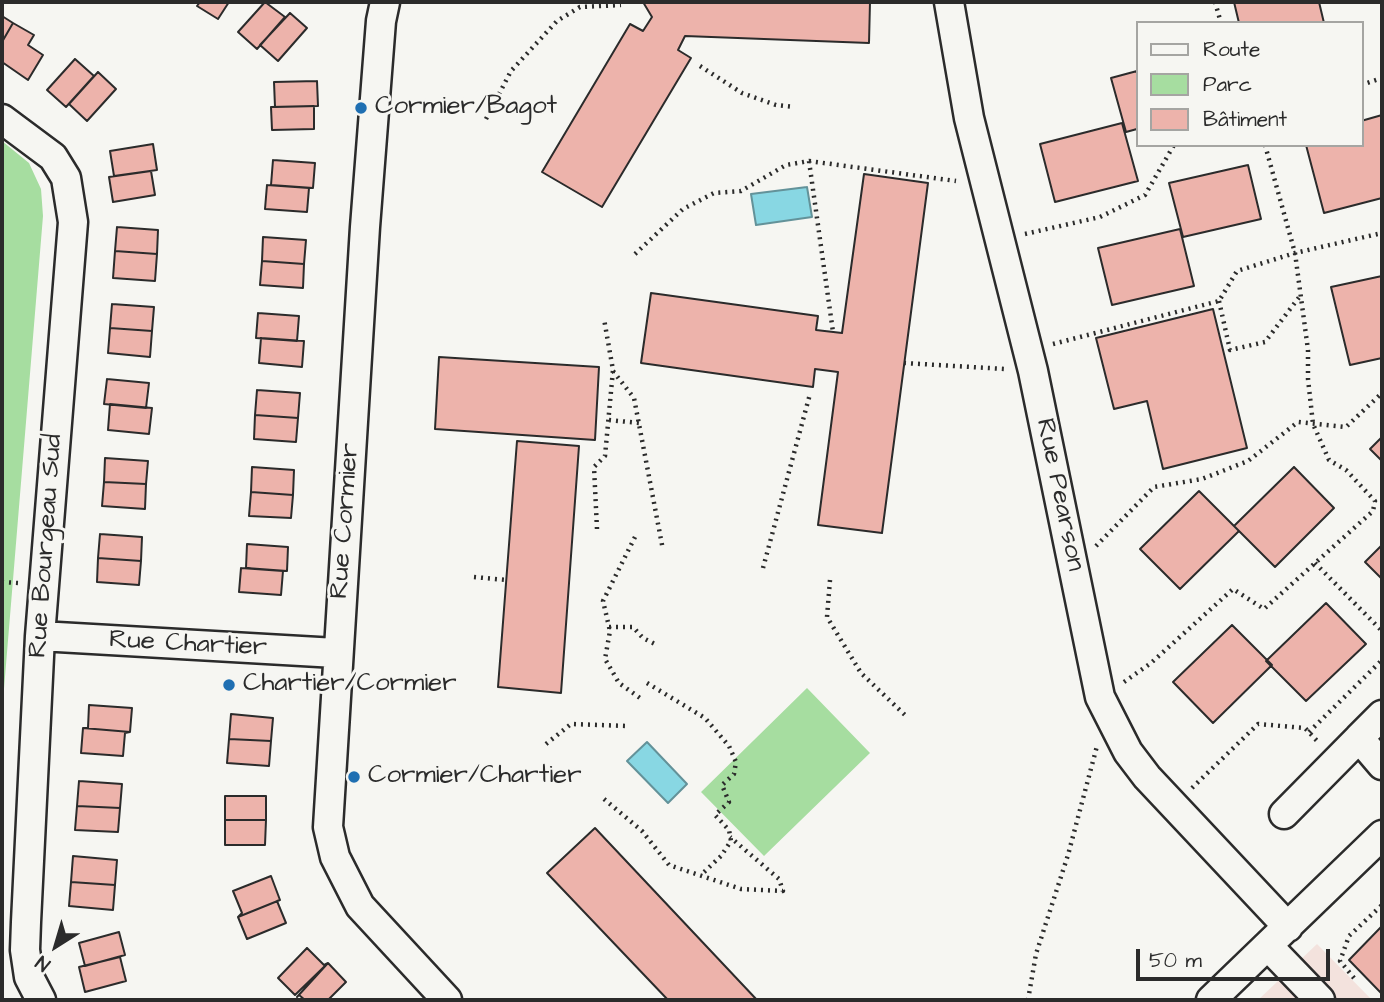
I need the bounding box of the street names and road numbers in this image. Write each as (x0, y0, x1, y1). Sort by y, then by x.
street label: Rue Pearson (1028, 416, 1090, 574)
street label: Rue Bourgeau Sud (24, 433, 70, 659)
street label: Rue Cormier (325, 442, 367, 600)
street label: Rue Chartier (108, 625, 268, 665)

